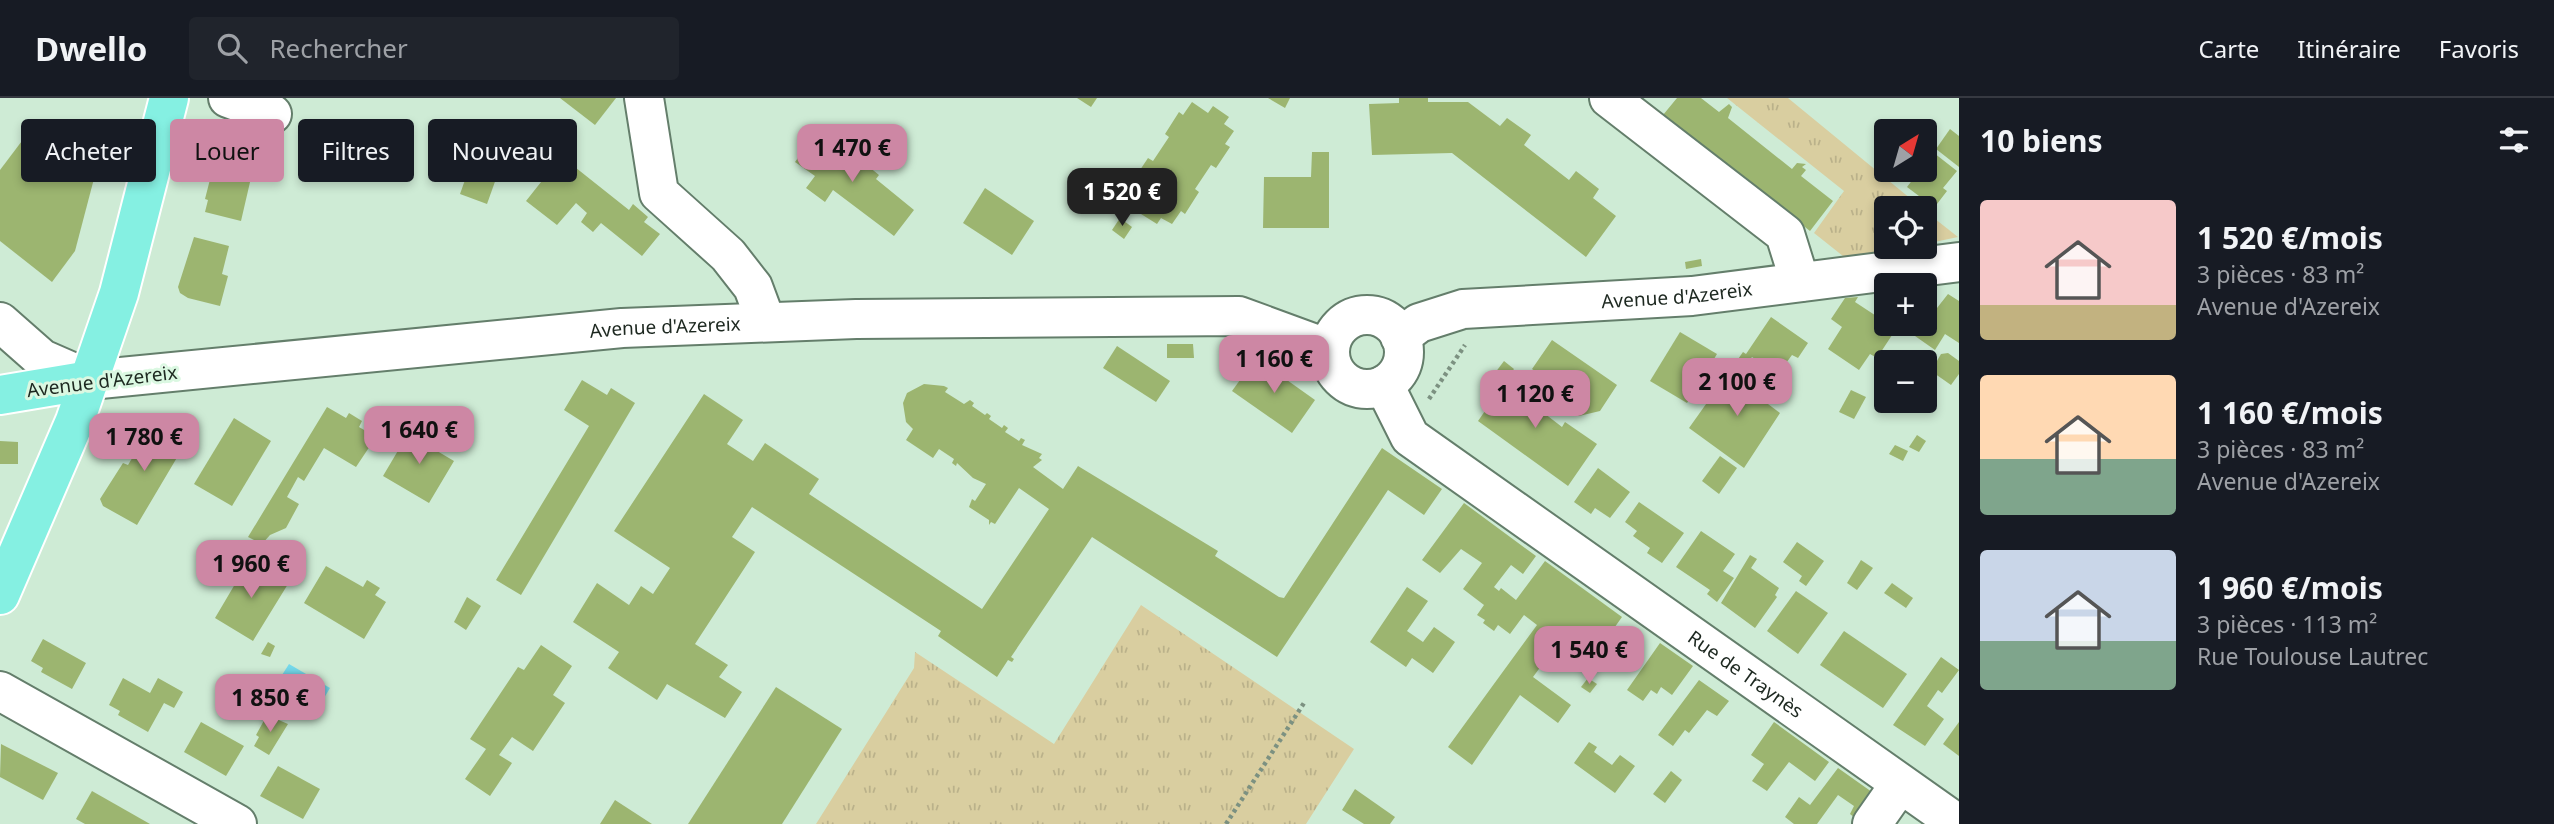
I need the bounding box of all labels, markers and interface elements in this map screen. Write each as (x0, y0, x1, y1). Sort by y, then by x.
search box (189, 17, 679, 80)
text: Dwello (35, 26, 147, 71)
icon: search (213, 29, 251, 67)
text: Rechercher (269, 30, 408, 66)
text: Carte (2199, 32, 2259, 65)
text: Itinéraire (2297, 32, 2401, 65)
text: Favoris (2439, 32, 2519, 65)
chip: Acheter (21, 119, 156, 182)
chip: Louer (170, 119, 284, 182)
chip: Filtres (298, 119, 414, 182)
chip: Nouveau (428, 119, 577, 182)
north arrow (1874, 119, 1937, 182)
map controls (1874, 119, 1937, 413)
text: 10 biens (1980, 120, 2103, 161)
icon: filters (2495, 121, 2533, 159)
pin: 1 470 € (787, 125, 917, 184)
text: 1 470 € (813, 131, 891, 163)
pin: 1 520 € (1057, 169, 1187, 228)
text: 1 520 € (1083, 175, 1161, 207)
button: locate (1874, 196, 1937, 259)
text: 1 520 €/mois (2197, 217, 2383, 258)
icon: home (2036, 228, 2120, 312)
text: 3 pièces · 83 m² (2197, 258, 2364, 290)
button: + (1874, 273, 1937, 336)
street label: Avenue d'Azereix (1601, 275, 1754, 314)
text: Avenue d'Azereix (2197, 290, 2380, 322)
street label: Avenue d'Azereix (588, 310, 741, 344)
pin: 1 160 € (1209, 336, 1339, 395)
text: 1 160 € (1235, 342, 1313, 374)
button: − (1874, 350, 1937, 413)
pin: 2 100 € (1672, 358, 1802, 418)
street label: Avenue d'Azereix (25, 359, 179, 403)
text: 2 100 € (1698, 365, 1776, 397)
pin: 1 120 € (1470, 370, 1600, 430)
text: 1 120 € (1496, 377, 1574, 409)
text: 1 160 €/mois (2197, 392, 2383, 433)
icon: home (2036, 403, 2120, 487)
pin: 1 640 € (354, 406, 484, 466)
text: 1 640 € (380, 413, 458, 445)
pin: 1 780 € (79, 414, 209, 473)
text: 1 780 € (105, 420, 183, 452)
text: 3 pièces · 83 m² (2197, 433, 2364, 465)
text: Avenue d'Azereix (2197, 465, 2380, 497)
pin: 1 960 € (186, 540, 316, 600)
text: 1 960 € (212, 547, 290, 579)
text: 1 960 €/mois (2197, 567, 2383, 608)
icon: home (2036, 578, 2120, 662)
text: 3 pièces · 113 m² (2197, 608, 2377, 640)
street label: Rue de Traynès (1683, 624, 1809, 724)
pin: 1 540 € (1524, 626, 1654, 686)
text: 1 540 € (1550, 633, 1628, 665)
text: Rue Toulouse Lautrec (2197, 640, 2428, 672)
pin: 1 850 € (205, 674, 335, 734)
text: 1 850 € (231, 681, 309, 713)

